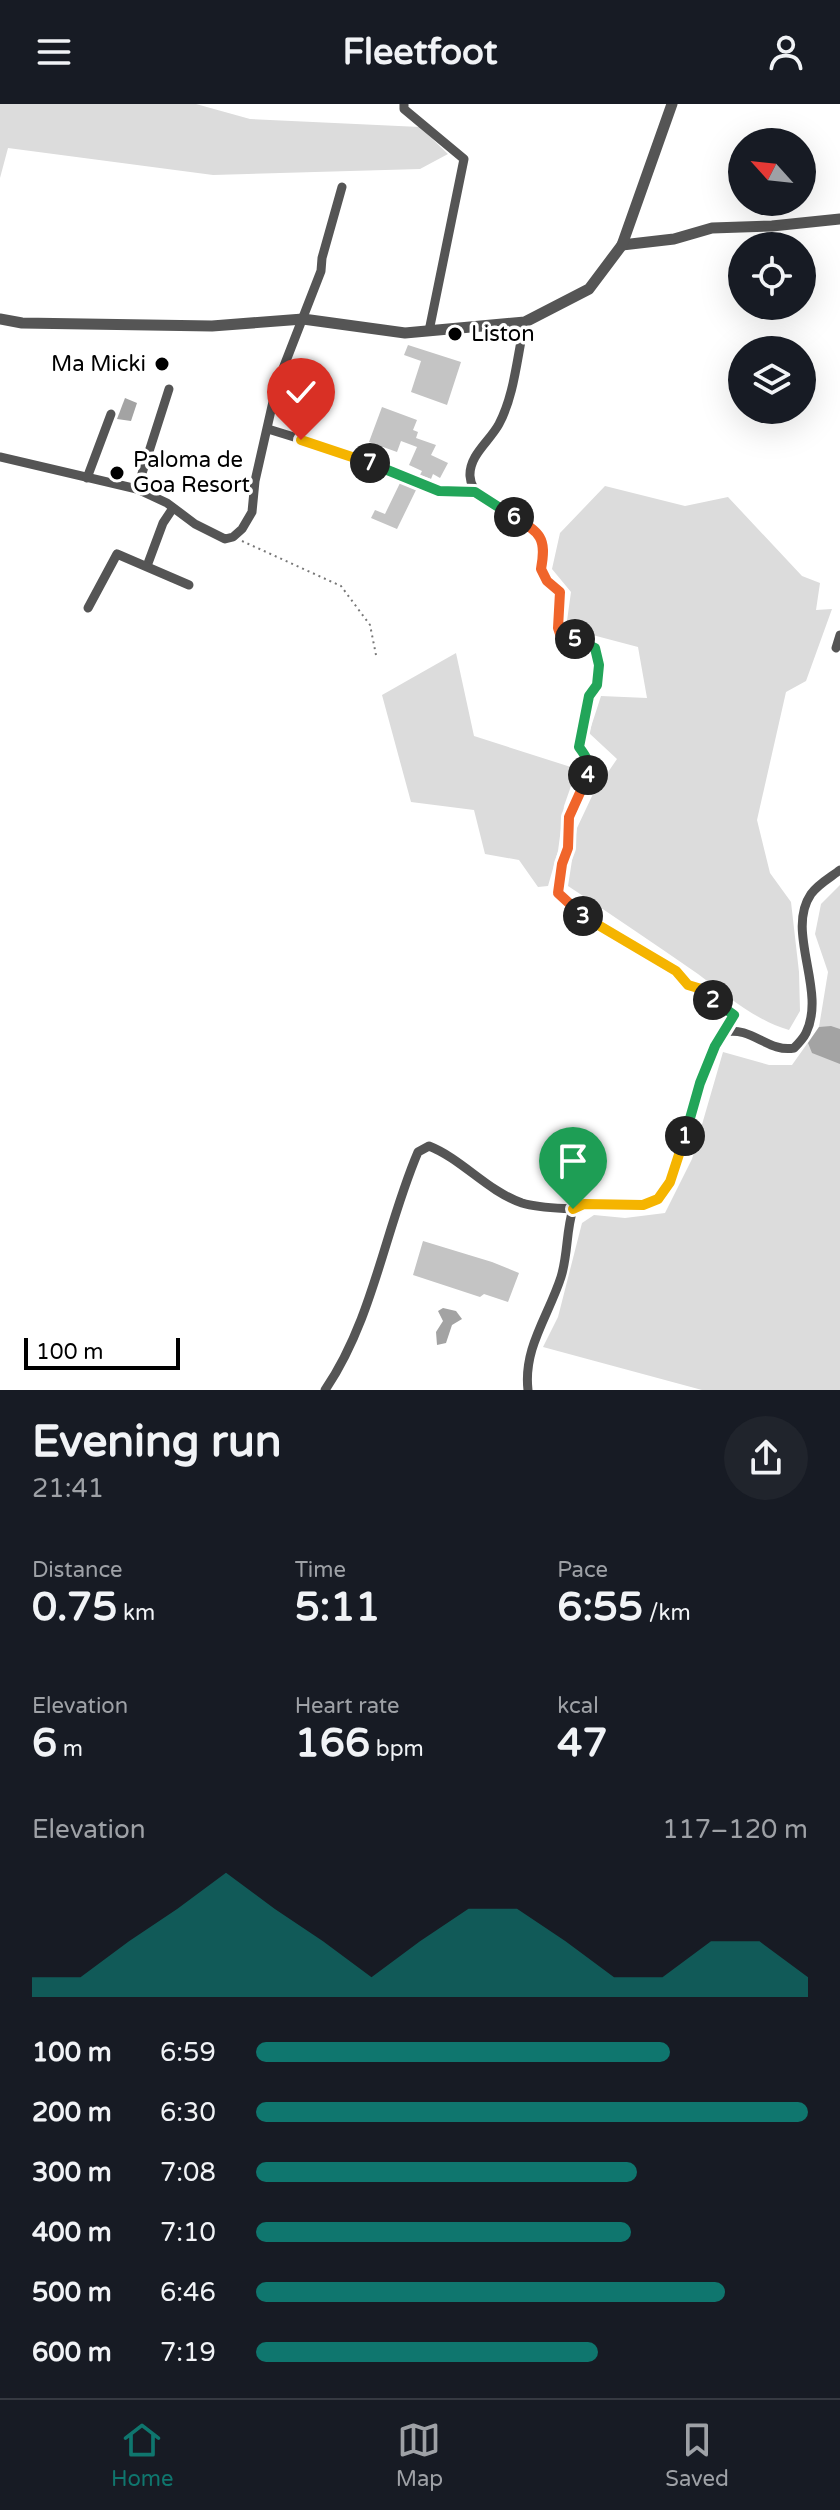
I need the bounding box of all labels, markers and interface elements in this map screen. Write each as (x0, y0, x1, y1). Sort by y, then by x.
icon: menu (32, 30, 76, 74)
icon: person (764, 30, 808, 74)
text: Fleetfoot (342, 31, 498, 74)
north arrow (728, 128, 816, 216)
map controls (728, 128, 816, 424)
button: locate (728, 232, 816, 320)
place label: Liston (471, 321, 535, 347)
marker: Liston (446, 325, 464, 343)
button: layers (728, 336, 816, 424)
place label: Ma Micki (51, 351, 146, 377)
marker: Ma Micki (153, 355, 171, 373)
pin (267, 358, 335, 440)
icon: check (279, 370, 323, 414)
pin: 7 (350, 443, 390, 483)
place label: Paloma de Goa Resort (133, 447, 250, 498)
text: 7 (363, 450, 377, 476)
marker: Paloma de Goa Resort (108, 464, 126, 482)
pin: 6 (494, 497, 534, 537)
text: 6 (507, 504, 521, 530)
pin: 5 (555, 619, 595, 659)
text: 5 (568, 626, 582, 652)
pin: 4 (568, 755, 608, 795)
text: 4 (581, 762, 595, 788)
pin: 3 (563, 896, 603, 936)
text: 3 (576, 903, 590, 929)
pin: 2 (693, 980, 733, 1020)
text: 2 (706, 987, 720, 1013)
pin: 1 (665, 1116, 705, 1156)
text: 1 (678, 1123, 692, 1149)
pin (539, 1127, 607, 1209)
icon: arrive (551, 1139, 595, 1183)
scale bar (24, 1334, 180, 1370)
text: 100 m (36, 1339, 103, 1365)
text: Evening run (32, 1416, 281, 1469)
button: share (724, 1416, 808, 1500)
text: 21:41 (32, 1473, 104, 1504)
text: Distance (32, 1557, 123, 1583)
text: Time (295, 1557, 346, 1583)
text: Pace (557, 1557, 608, 1583)
text: 0.75 (32, 1583, 117, 1631)
text: 5:11 (295, 1583, 380, 1631)
text: 6:55 (557, 1583, 643, 1631)
text: km (117, 1600, 155, 1626)
text: /km (643, 1600, 691, 1626)
text: Elevation (32, 1693, 128, 1719)
text: Heart rate (295, 1693, 400, 1719)
text: kcal (557, 1693, 599, 1719)
text: 6 (32, 1719, 57, 1767)
text: 166 (295, 1719, 370, 1767)
text: 47 (557, 1719, 608, 1767)
text: m (57, 1736, 83, 1762)
text: bpm (370, 1736, 424, 1762)
text: Elevation (32, 1814, 146, 1845)
text: 117–120 m (662, 1814, 808, 1845)
text: 100 m (32, 2037, 112, 2068)
text: 6:59 (160, 2037, 216, 2068)
text: 200 m (32, 2097, 112, 2128)
text: 6:30 (160, 2097, 216, 2128)
text: 300 m (32, 2157, 112, 2188)
text: 7:08 (160, 2157, 216, 2188)
text: 400 m (32, 2217, 112, 2248)
text: 7:10 (160, 2217, 216, 2248)
text: 500 m (32, 2277, 112, 2308)
text: 6:46 (160, 2277, 216, 2308)
text: 600 m (32, 2337, 112, 2368)
text: 7:19 (160, 2337, 216, 2368)
tab: Home (111, 2418, 173, 2492)
tab: Map (396, 2418, 443, 2492)
tab: Saved (665, 2418, 729, 2492)

